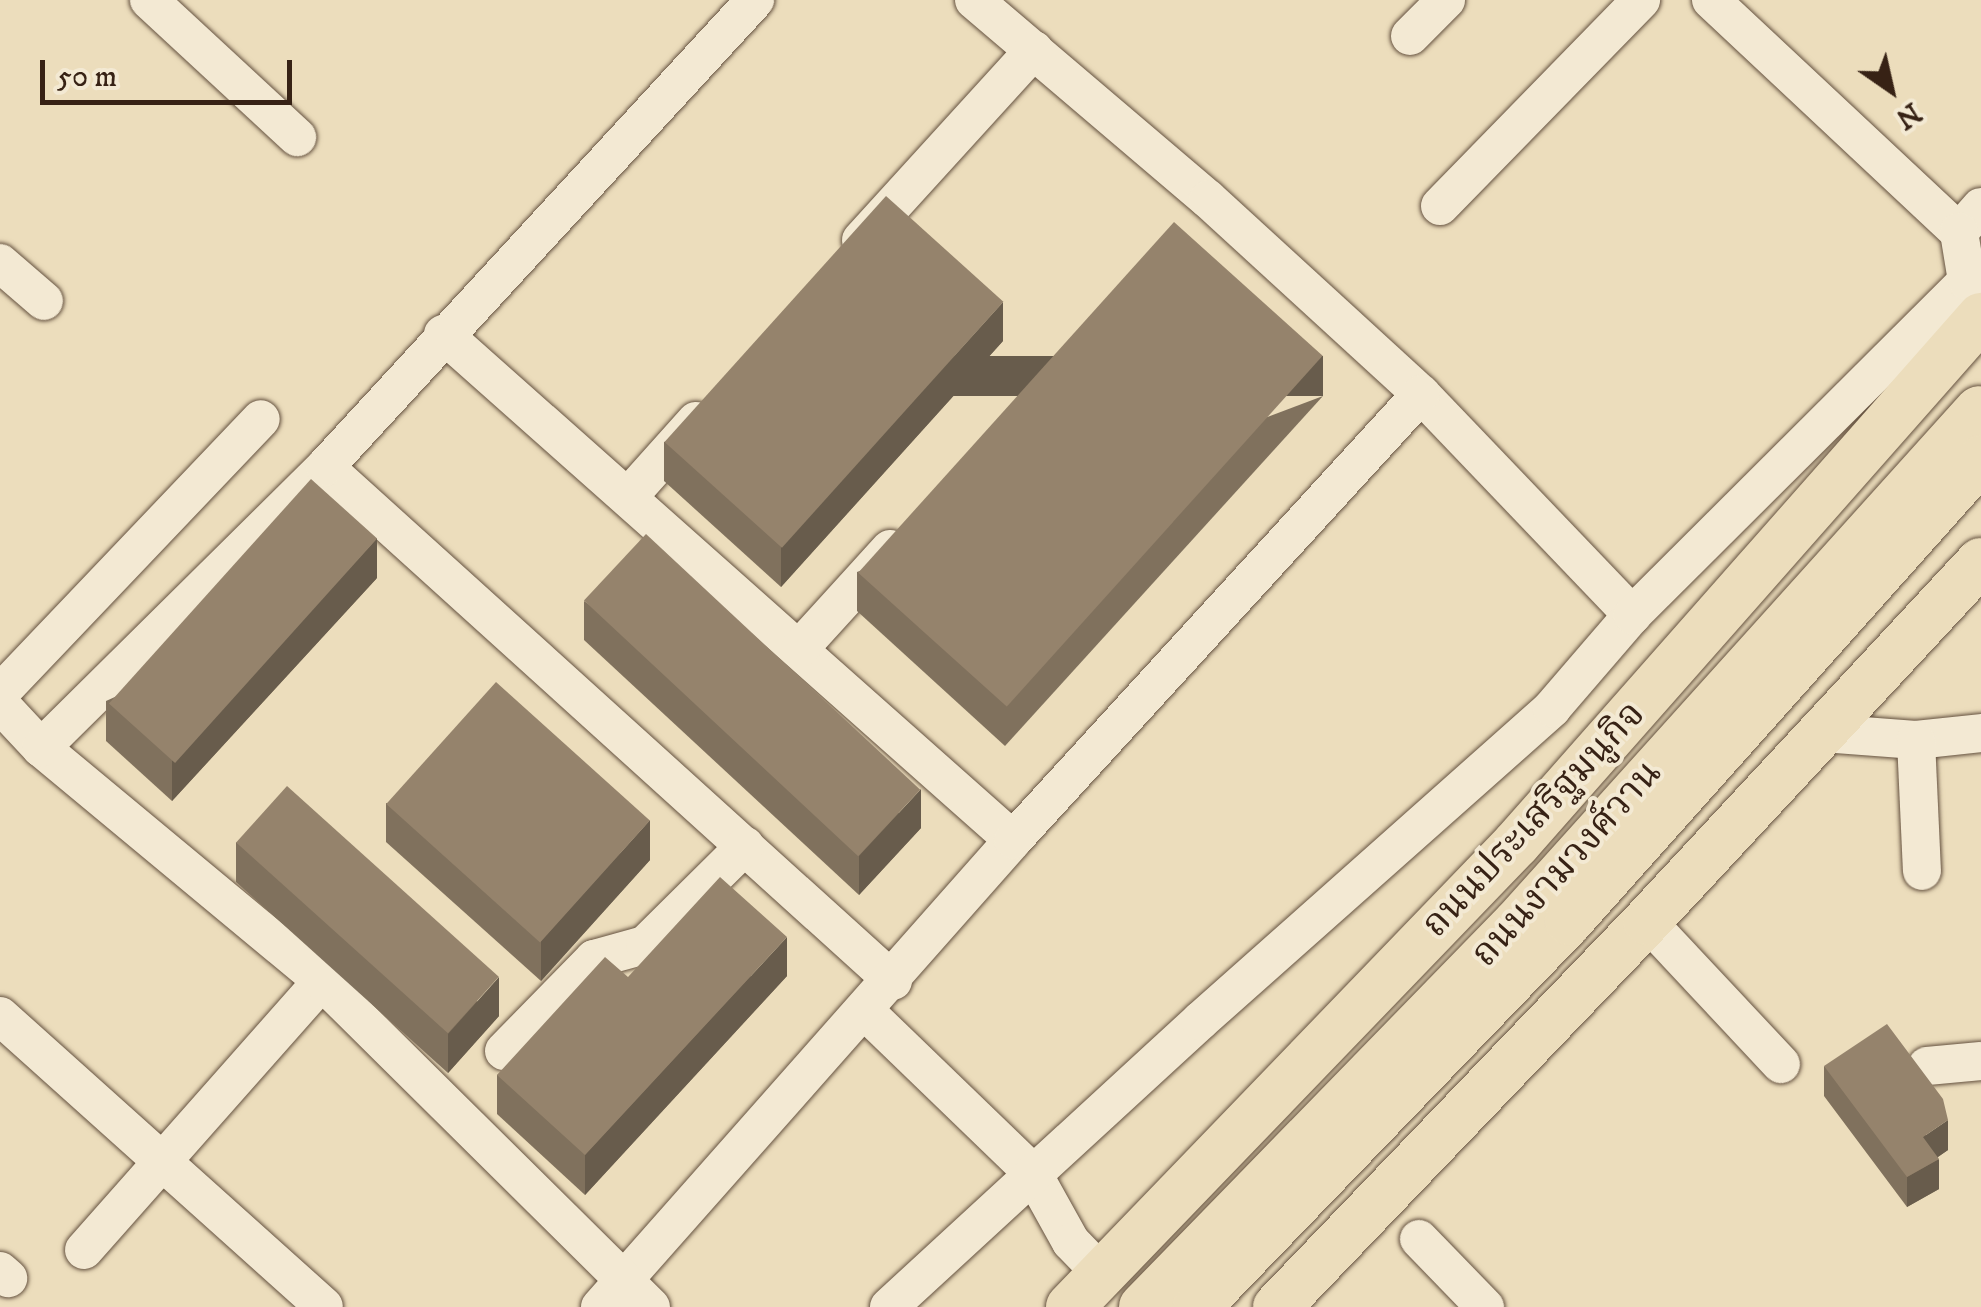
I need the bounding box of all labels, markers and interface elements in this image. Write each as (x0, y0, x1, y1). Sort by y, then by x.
scale bar (45, 40, 298, 102)
north arrow (1841, 40, 1941, 140)
text: 50 m (57, 59, 117, 96)
text: N (1889, 94, 1927, 136)
street label: ถนนประเสริฐมนูกิจ (1413, 692, 1655, 948)
street label: ถนนงามวงศ์วาน (1462, 751, 1672, 977)

